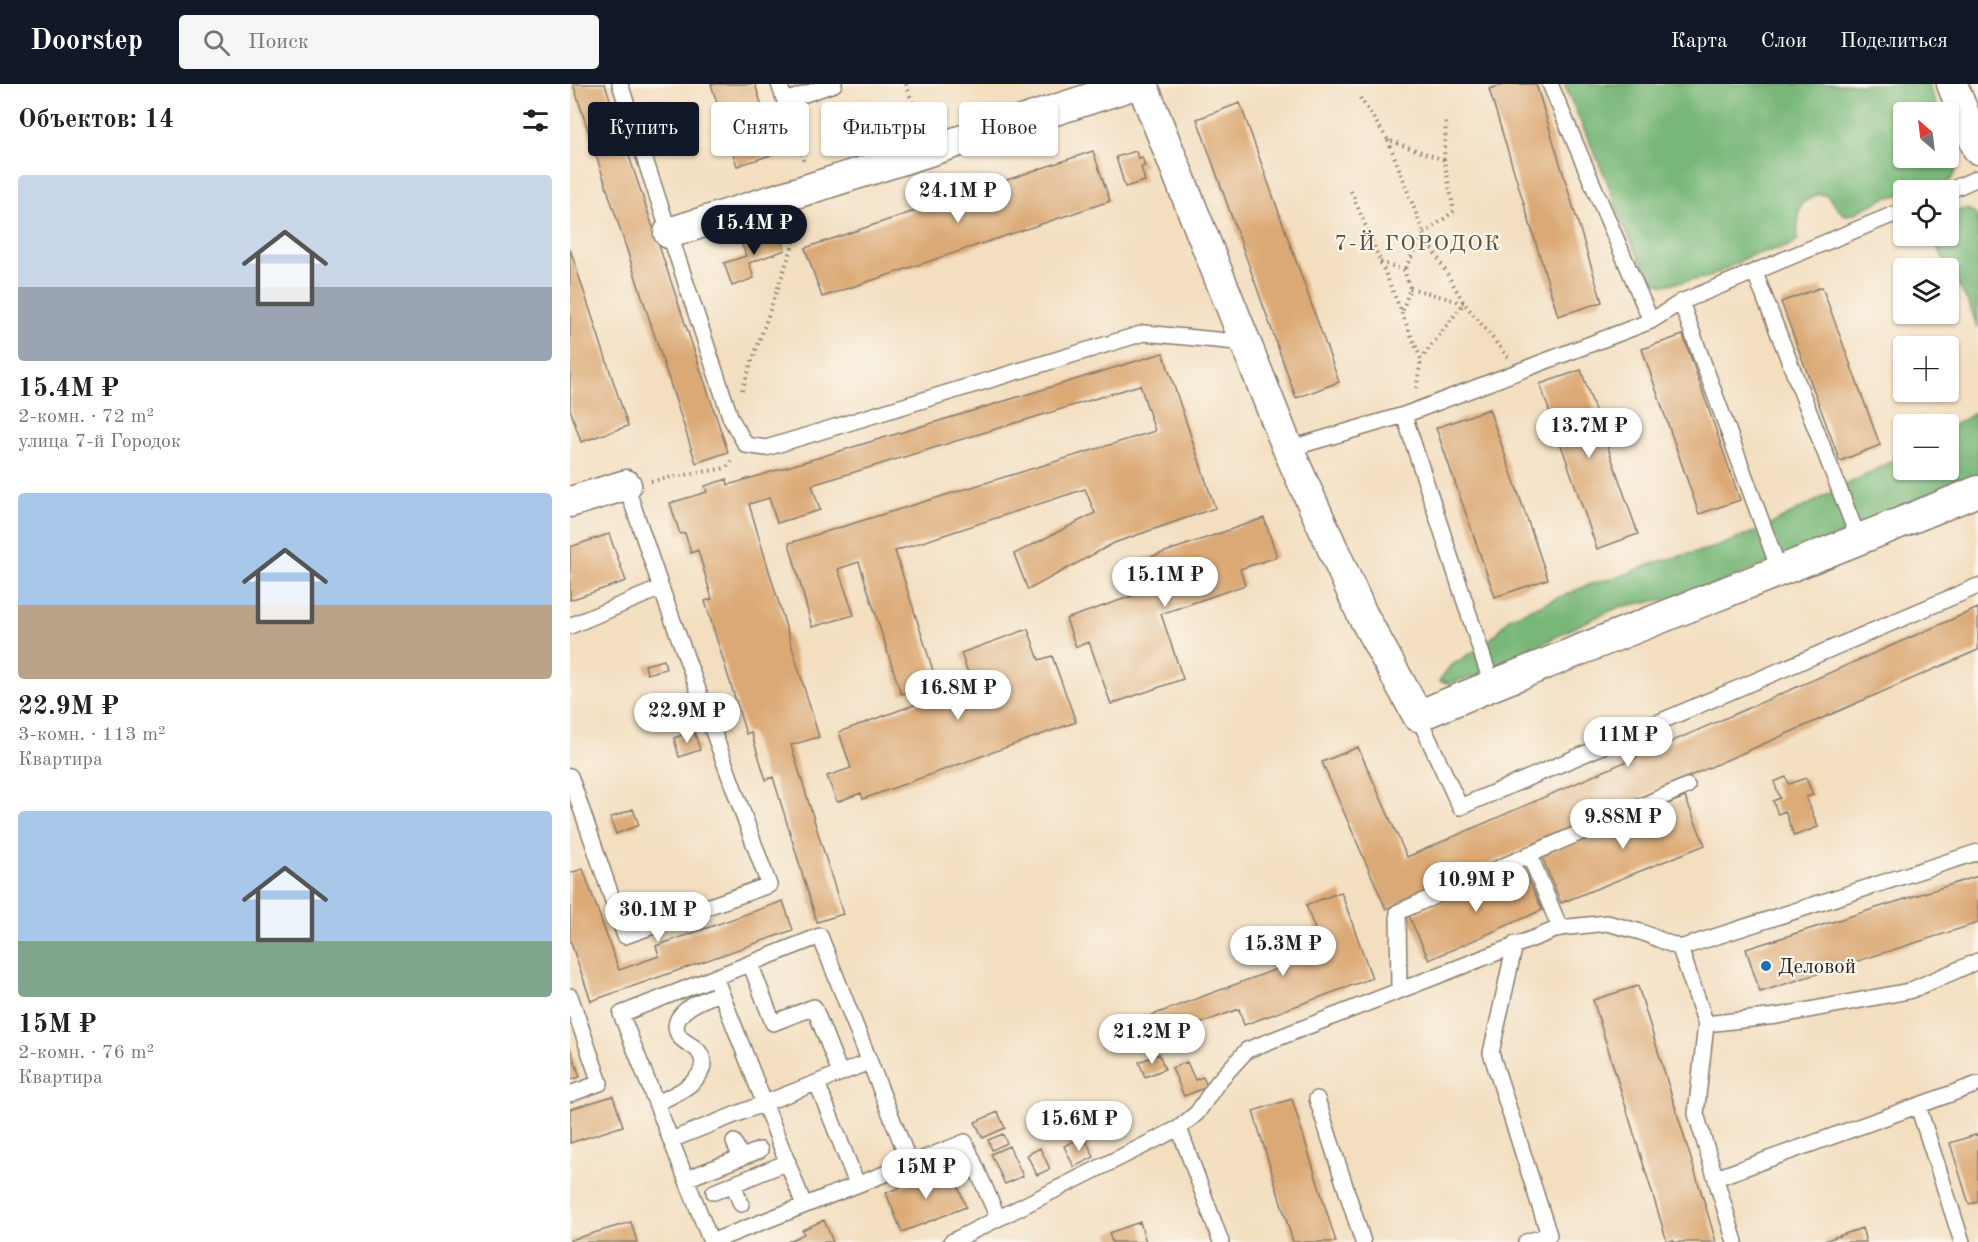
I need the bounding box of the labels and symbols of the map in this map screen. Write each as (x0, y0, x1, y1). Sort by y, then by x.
north arrow (1893, 102, 1959, 168)
pin: 24.1M ₽ (903, 173, 1013, 224)
pin: 15.4M ₽ (699, 205, 809, 256)
district label: 7-Й ГОРОДОК (1334, 229, 1502, 255)
pin: 13.7M ₽ (1534, 408, 1644, 459)
pin: 15.1M ₽ (1110, 557, 1220, 608)
pin: 16.8M ₽ (903, 670, 1013, 721)
pin: 22.9M ₽ (632, 693, 742, 744)
pin: 11M ₽ (1586, 717, 1670, 768)
pin: 9.88M ₽ (1568, 799, 1678, 850)
pin: 10.9M ₽ (1421, 862, 1531, 913)
pin: 30.1M ₽ (603, 892, 713, 943)
pin: 15.3M ₽ (1228, 926, 1338, 977)
place label: Деловой (1778, 957, 1856, 978)
marker: Деловой (1759, 959, 1773, 973)
pin: 21.2M ₽ (1097, 1014, 1207, 1065)
pin: 15.6M ₽ (1024, 1101, 1134, 1152)
pin: 15M ₽ (884, 1149, 968, 1200)

